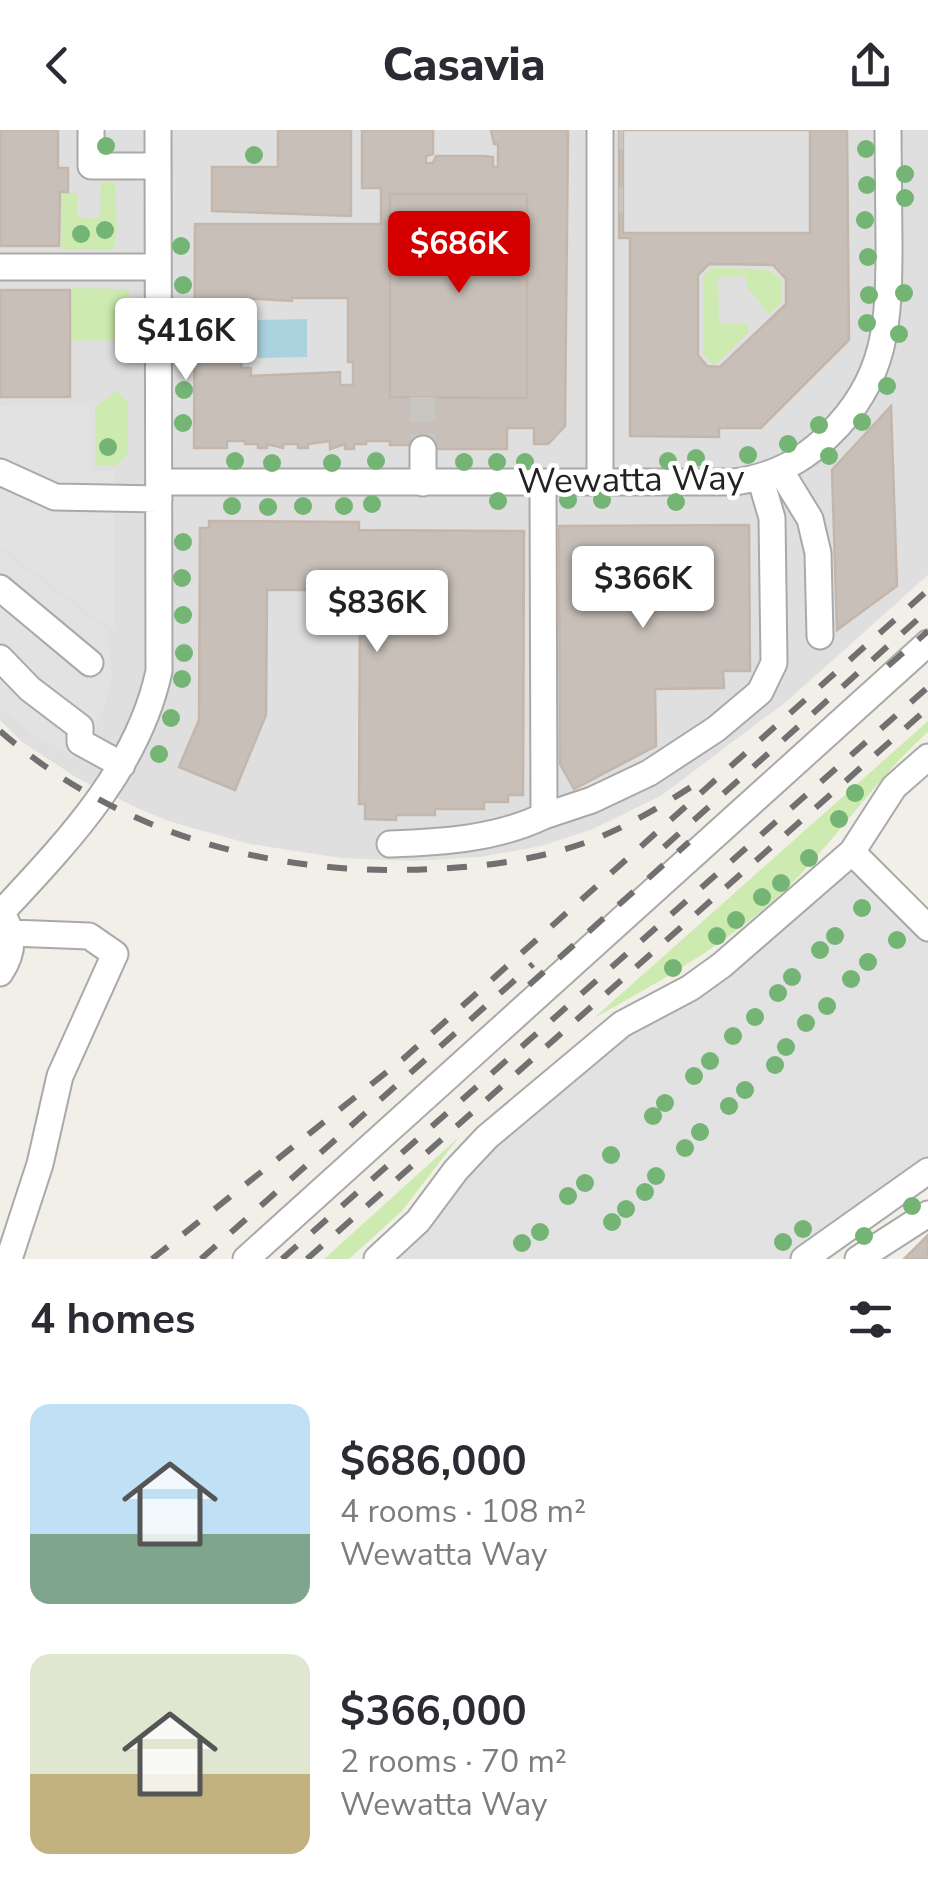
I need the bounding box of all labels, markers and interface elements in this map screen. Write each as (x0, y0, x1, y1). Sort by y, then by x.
text: Casavia (382, 35, 546, 96)
icon: back (30, 38, 85, 93)
icon: share (843, 38, 898, 93)
pin: $686K (389, 211, 529, 296)
text: $686K (410, 222, 508, 265)
pin: $416K (116, 298, 256, 383)
text: $416K (137, 309, 235, 352)
street label: Wewatta Way (517, 454, 745, 505)
pin: $366K (573, 546, 713, 631)
text: $366K (594, 557, 692, 600)
pin: $836K (307, 570, 447, 655)
text: $836K (328, 581, 426, 624)
text: 4 homes (30, 1291, 195, 1348)
icon: filters (843, 1292, 898, 1347)
text: $686,000 (340, 1433, 527, 1490)
icon: home (110, 1444, 230, 1564)
text: 4 rooms · 108 m² (340, 1490, 586, 1533)
text: Wewatta Way (340, 1533, 548, 1576)
text: $366,000 (340, 1683, 527, 1740)
icon: home (110, 1694, 230, 1814)
text: 2 rooms · 70 m² (340, 1740, 567, 1783)
text: Wewatta Way (340, 1783, 548, 1826)

